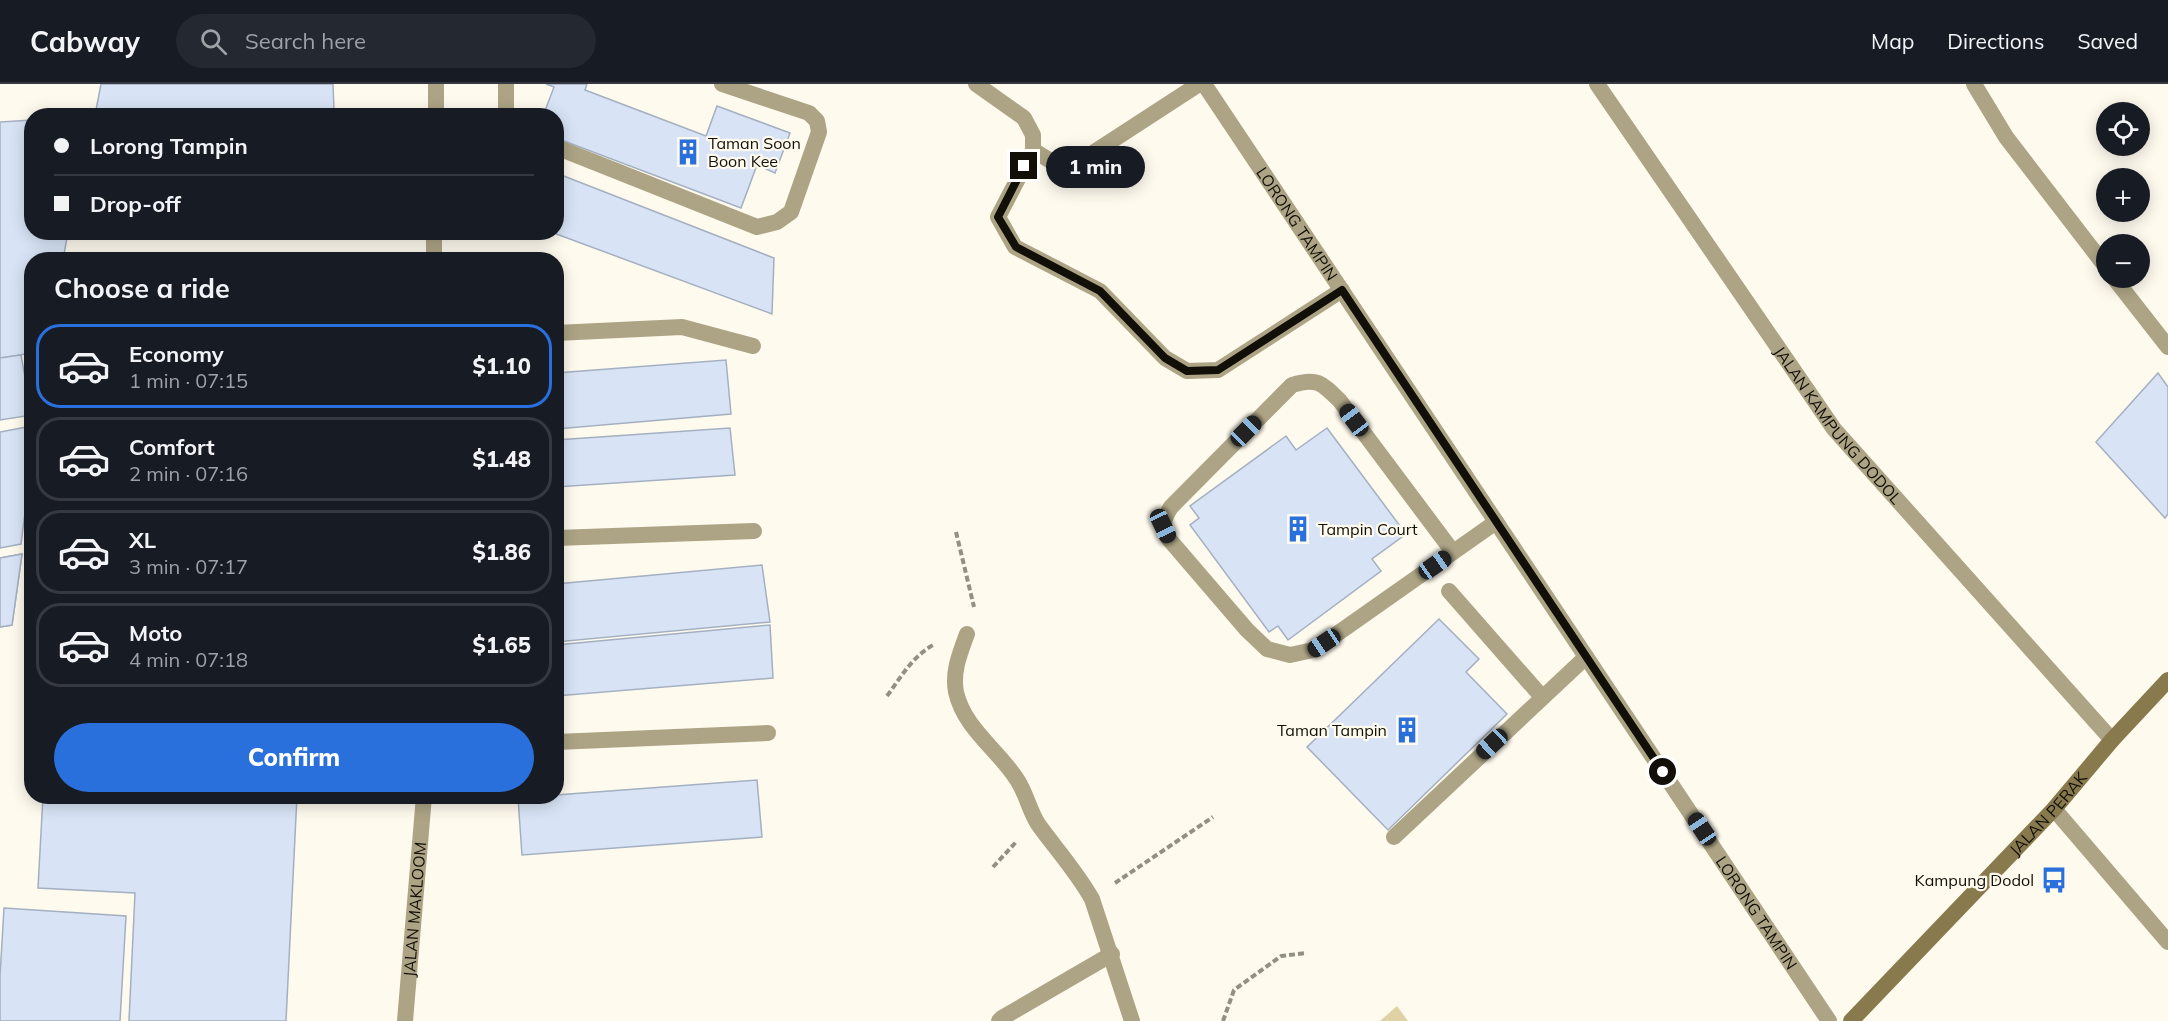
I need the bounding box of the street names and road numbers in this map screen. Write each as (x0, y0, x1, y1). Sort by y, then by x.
street label: LORONG TAMPIN (1252, 163, 1342, 284)
street label: JALAN KAMPUNG DODOL (1770, 342, 1907, 508)
street label: JALAN PERAK (2005, 767, 2091, 860)
street label: JALAN MAKLOOM (399, 841, 430, 978)
street label: LORONG TAMPIN (1712, 852, 1802, 973)

